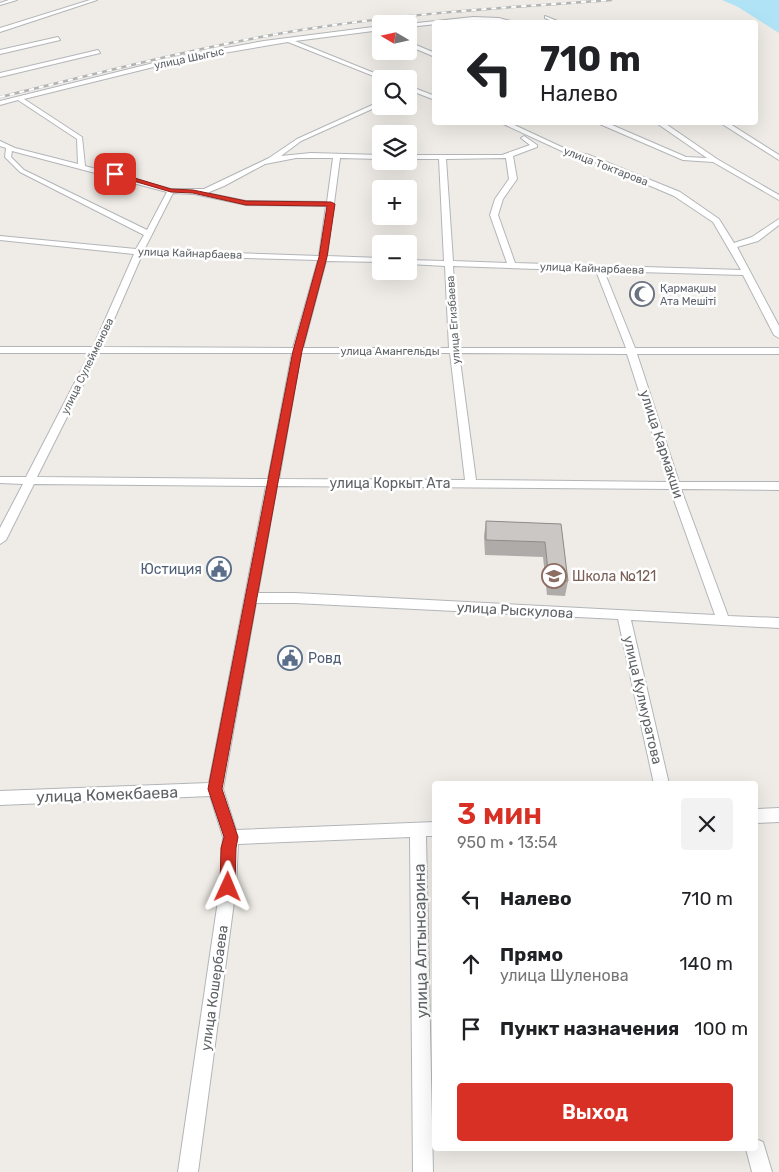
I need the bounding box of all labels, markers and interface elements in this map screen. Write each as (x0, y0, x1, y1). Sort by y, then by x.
north arrow (372, 15, 418, 60)
map controls (372, 15, 417, 280)
text: 710 m (540, 38, 641, 80)
icon: left (457, 40, 522, 105)
street label: улица Шыгыс (153, 45, 225, 72)
button: search (372, 70, 417, 115)
text: Налево (540, 80, 618, 107)
button: layers (372, 125, 417, 170)
street label: улица Токтарова (562, 144, 650, 189)
pin (94, 153, 136, 195)
icon: arrive (101, 160, 129, 188)
button: + (372, 180, 417, 225)
button: − (372, 235, 417, 280)
street label: улица Кайнарбаева (138, 245, 242, 262)
street label: улица Кайнарбаева (540, 260, 644, 277)
street label: улица Егизбаева (444, 275, 463, 365)
mosque icon: Қармақшы Ата Мешіті (629, 281, 655, 307)
place label: Қармақшы Ата Мешіті (660, 282, 716, 308)
street label: улица Сулейменова (58, 316, 116, 416)
street label: улица Амангельды (341, 345, 439, 358)
street label: улица Кармакши (636, 388, 687, 501)
street label: улица Коркыт Ата (330, 475, 450, 492)
public building icon: Юстиция (206, 556, 232, 582)
place label: Юстиция (140, 561, 202, 578)
school or university icon: Школа №121 (541, 563, 567, 589)
place label: Школа №121 (572, 568, 656, 585)
street label: улица Рыскулова (456, 599, 574, 622)
street label: улица Кулмуратова (619, 634, 666, 766)
public building icon: Ровд (277, 645, 303, 671)
place label: Ровд (308, 650, 341, 667)
street label: улица Комекбаева (36, 783, 178, 806)
text: 3 мин (457, 796, 542, 832)
button: close (681, 798, 733, 850)
text: 950 m · 13:54 (457, 833, 557, 852)
position arrow (201, 860, 253, 912)
street label: улица Алтынсарина (410, 863, 431, 1019)
icon: left (457, 885, 485, 913)
text: Налево (500, 887, 572, 910)
text: 710 m (682, 887, 733, 910)
street label: улица Кошербаева (197, 924, 232, 1052)
text: Прямо (500, 943, 563, 966)
icon: ahead (457, 950, 485, 978)
text: 140 m (679, 952, 733, 975)
text: улица Шуленова (500, 966, 629, 985)
icon: arrive (457, 1015, 485, 1043)
text: Пункт назначения (500, 1017, 679, 1040)
text: 100 m (694, 1017, 748, 1040)
button: Выход (457, 1083, 733, 1141)

